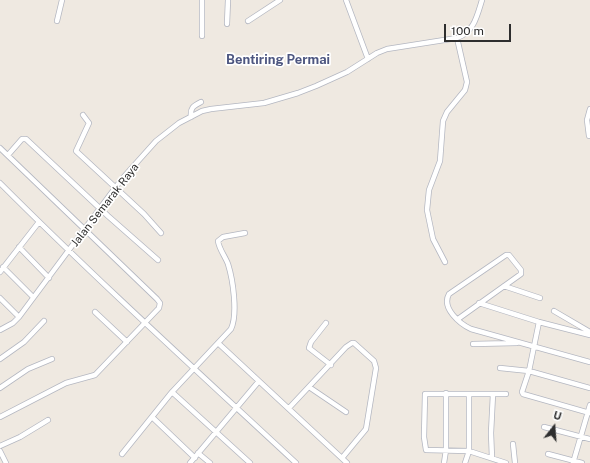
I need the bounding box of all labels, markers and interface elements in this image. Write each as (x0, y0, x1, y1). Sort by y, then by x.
scale bar (446, 16, 513, 42)
text: 100 m (451, 24, 484, 38)
district label: Bentiring Permai (226, 52, 330, 68)
street label: Jalan Semarak Raya (68, 161, 142, 249)
north arrow (534, 407, 574, 447)
text: U (552, 409, 563, 422)

